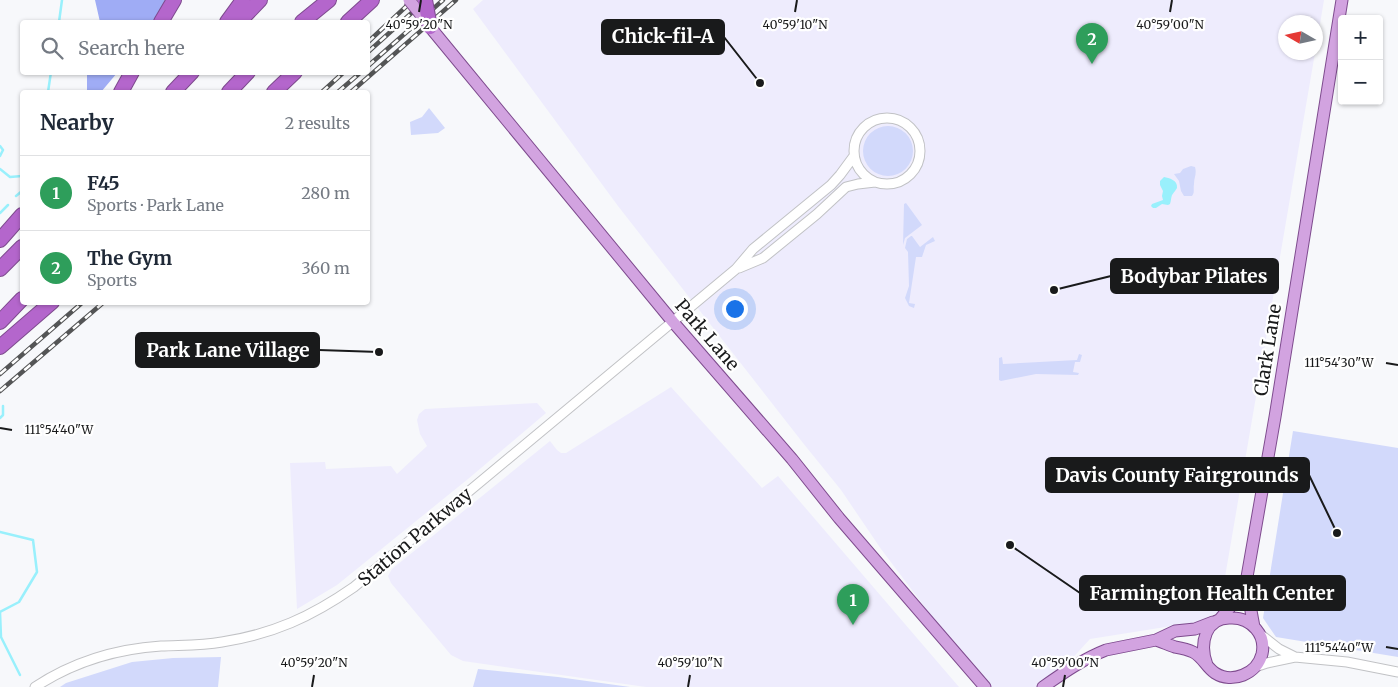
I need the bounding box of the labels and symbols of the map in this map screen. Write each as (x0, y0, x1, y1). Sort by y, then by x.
north arrow (1278, 15, 1323, 60)
text: 40°59'20"N (386, 17, 453, 32)
text: 40°59'10"N (763, 17, 828, 32)
text: 40°59'00"N (1136, 17, 1204, 32)
callout: Chick-fil-A (602, 20, 724, 54)
pin: 2 (1076, 23, 1108, 64)
text: Chick-fil-A (612, 24, 715, 48)
callout: Bodybar Pilates (1111, 259, 1278, 293)
text: Bodybar Pilates (1121, 264, 1268, 288)
street label: Park Lane (670, 294, 745, 375)
your location (722, 296, 748, 322)
street label: Clark Lane (1249, 302, 1286, 398)
callout: Park Lane Village (136, 333, 319, 367)
text: Park Lane Village (146, 338, 310, 362)
text: 111°54'30"W (1304, 355, 1375, 370)
text: 111°54'40"W (25, 422, 94, 437)
callout: Davis County Fairgrounds (1046, 458, 1309, 492)
text: Davis County Fairgrounds (1055, 463, 1299, 487)
street label: Station Parkway (353, 482, 477, 591)
callout: Farmington Health Center (1080, 576, 1345, 610)
text: Farmington Health Center (1089, 581, 1335, 605)
pin: 1 (837, 584, 869, 625)
text: 111°54'40"W (1305, 640, 1374, 655)
text: 40°59'20"N (281, 655, 348, 670)
text: 40°59'10"N (658, 655, 723, 670)
text: 40°59'00"N (1031, 655, 1099, 670)

